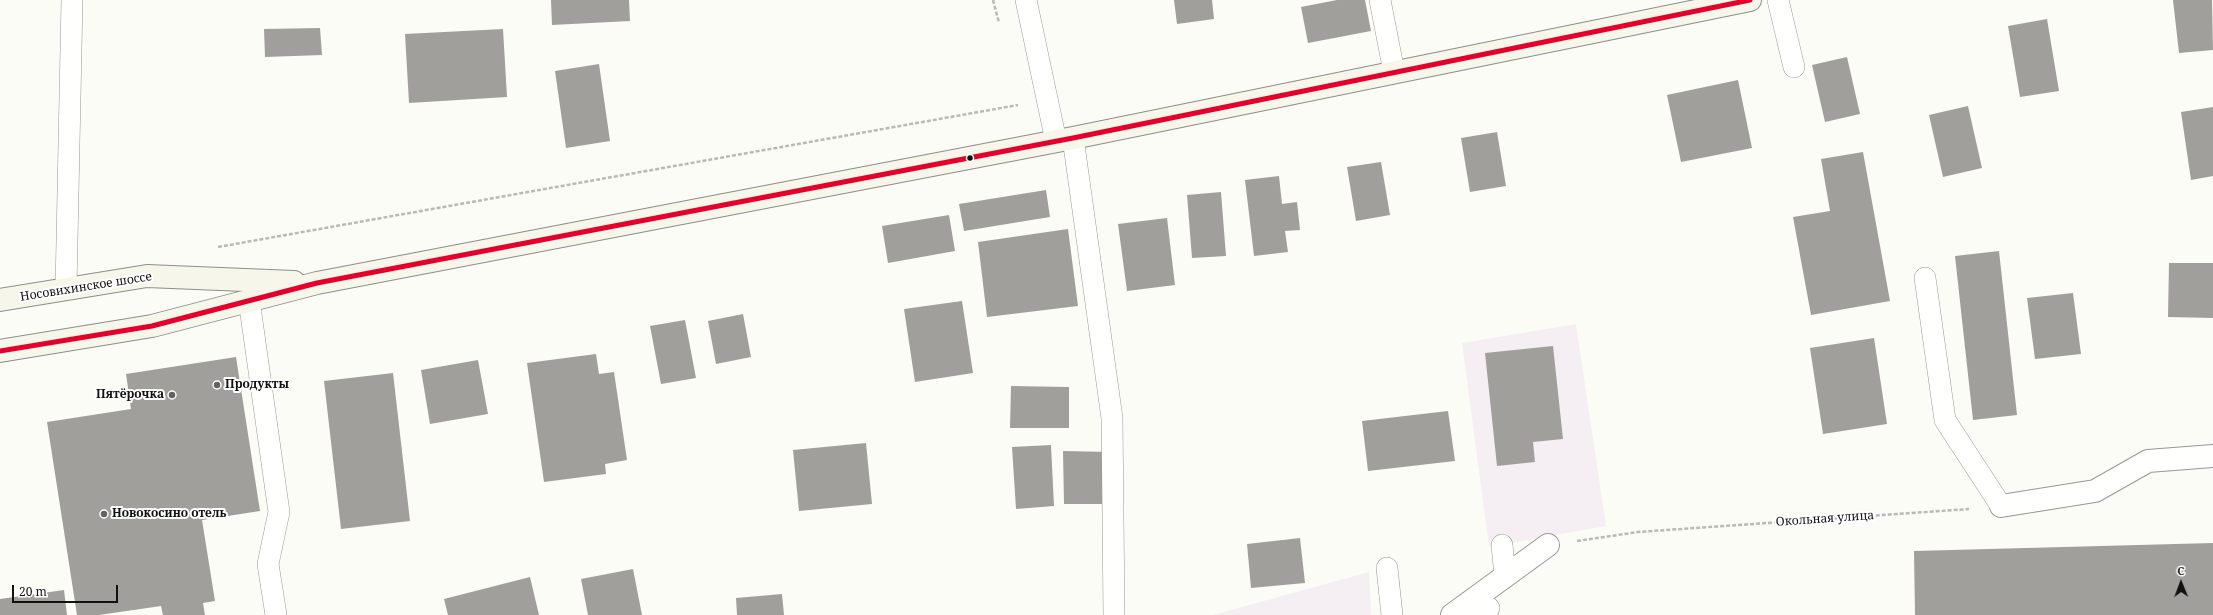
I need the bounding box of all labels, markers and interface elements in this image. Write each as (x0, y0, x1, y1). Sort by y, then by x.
unlabelled marker (965, 153, 975, 163)
street label: Носовихинское шоссе (19, 269, 153, 305)
place label: Продукты (225, 378, 289, 392)
marker: Продукты (212, 380, 222, 390)
place label: Пятёрочка (96, 388, 164, 402)
marker: Пятёрочка (167, 390, 177, 400)
place label: Новокосино отель (112, 507, 226, 521)
street label: Окольная улица (1775, 508, 1875, 530)
marker: Новокосино отель (99, 509, 109, 519)
north arrow (2161, 563, 2201, 603)
text: С (2177, 563, 2185, 578)
scale bar (14, 577, 120, 603)
text: 20 m (19, 583, 47, 600)

